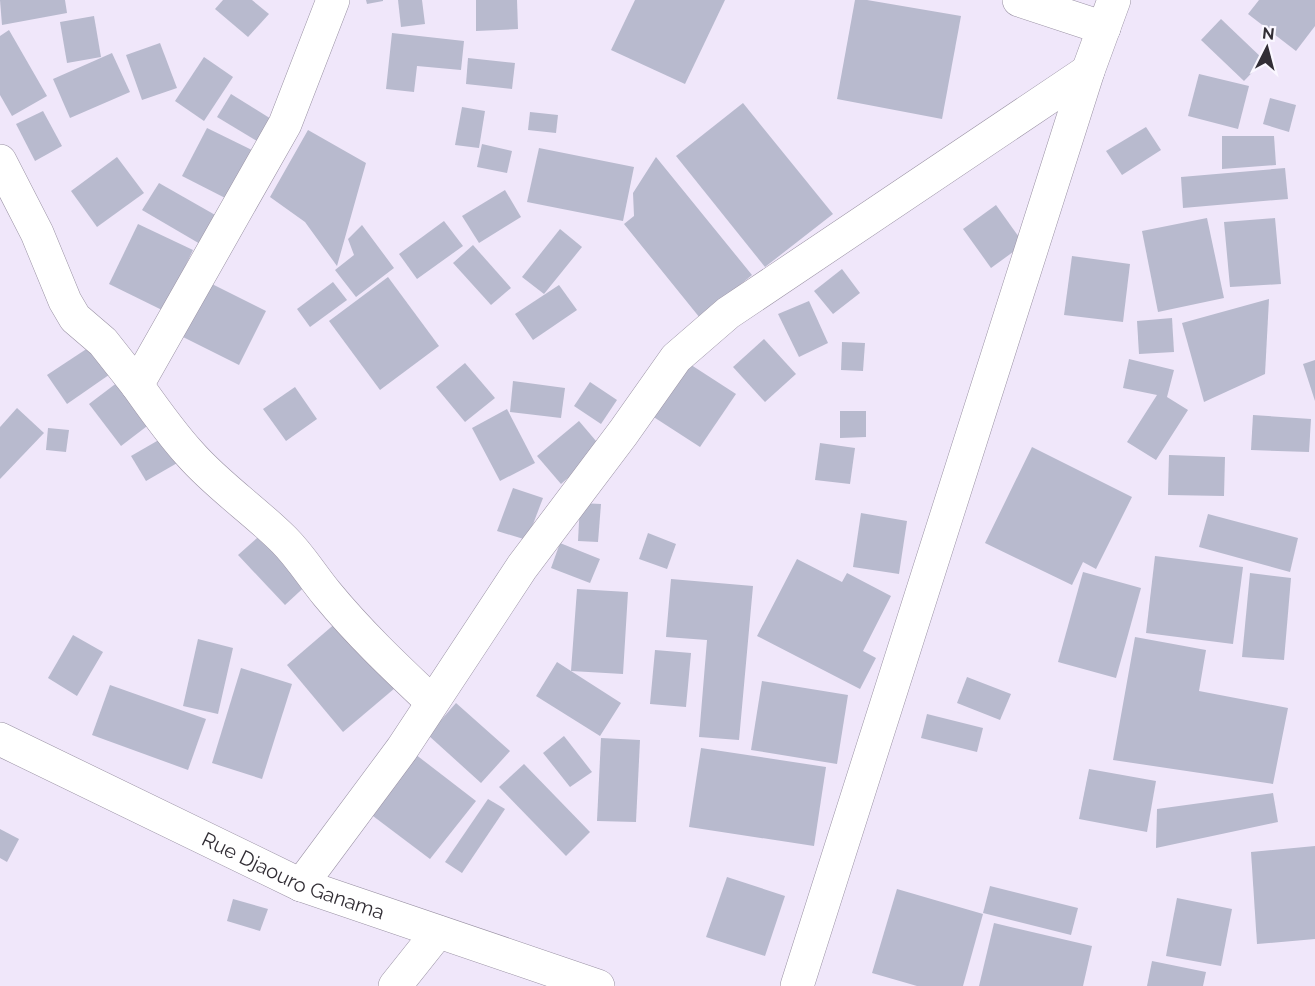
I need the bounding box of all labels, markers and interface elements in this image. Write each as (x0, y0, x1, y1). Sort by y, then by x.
north arrow (1237, 18, 1297, 78)
text: N (1261, 23, 1276, 44)
street label: Rue Djaouro Ganama (198, 827, 388, 925)

